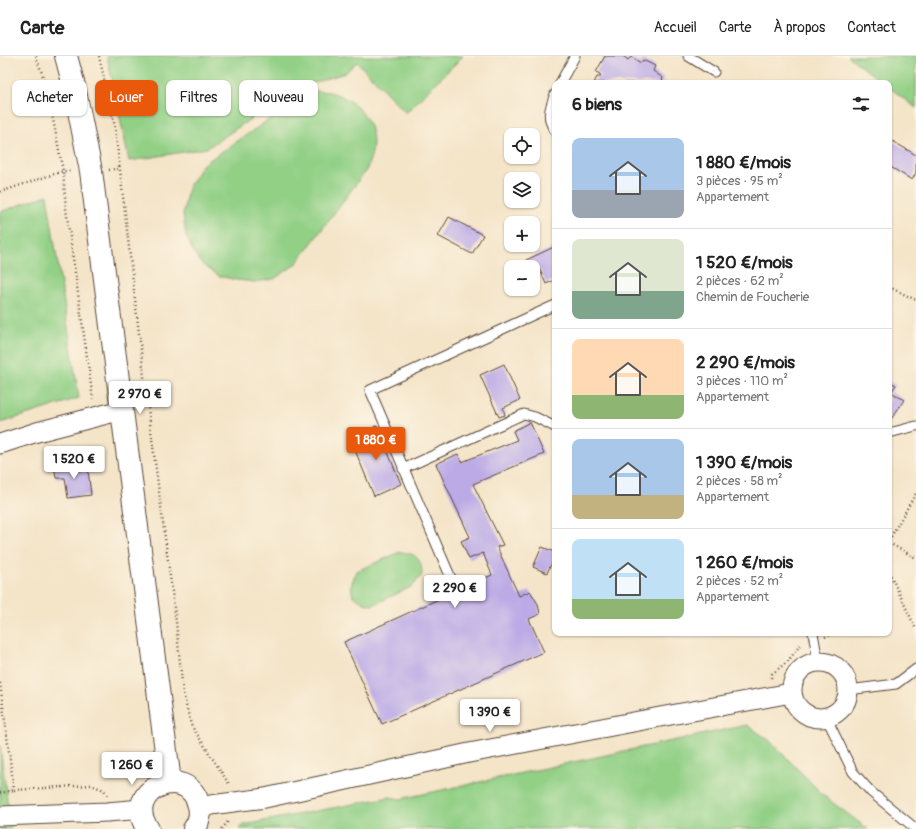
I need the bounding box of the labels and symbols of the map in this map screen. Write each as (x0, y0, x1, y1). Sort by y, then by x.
pin: 2 970 € (103, 381, 177, 415)
pin: 1 880 € (339, 427, 413, 461)
pin: 1 520 € (37, 446, 111, 480)
pin: 2 290 € (418, 575, 492, 609)
pin: 1 390 € (453, 699, 527, 733)
pin: 1 260 € (95, 752, 169, 786)

